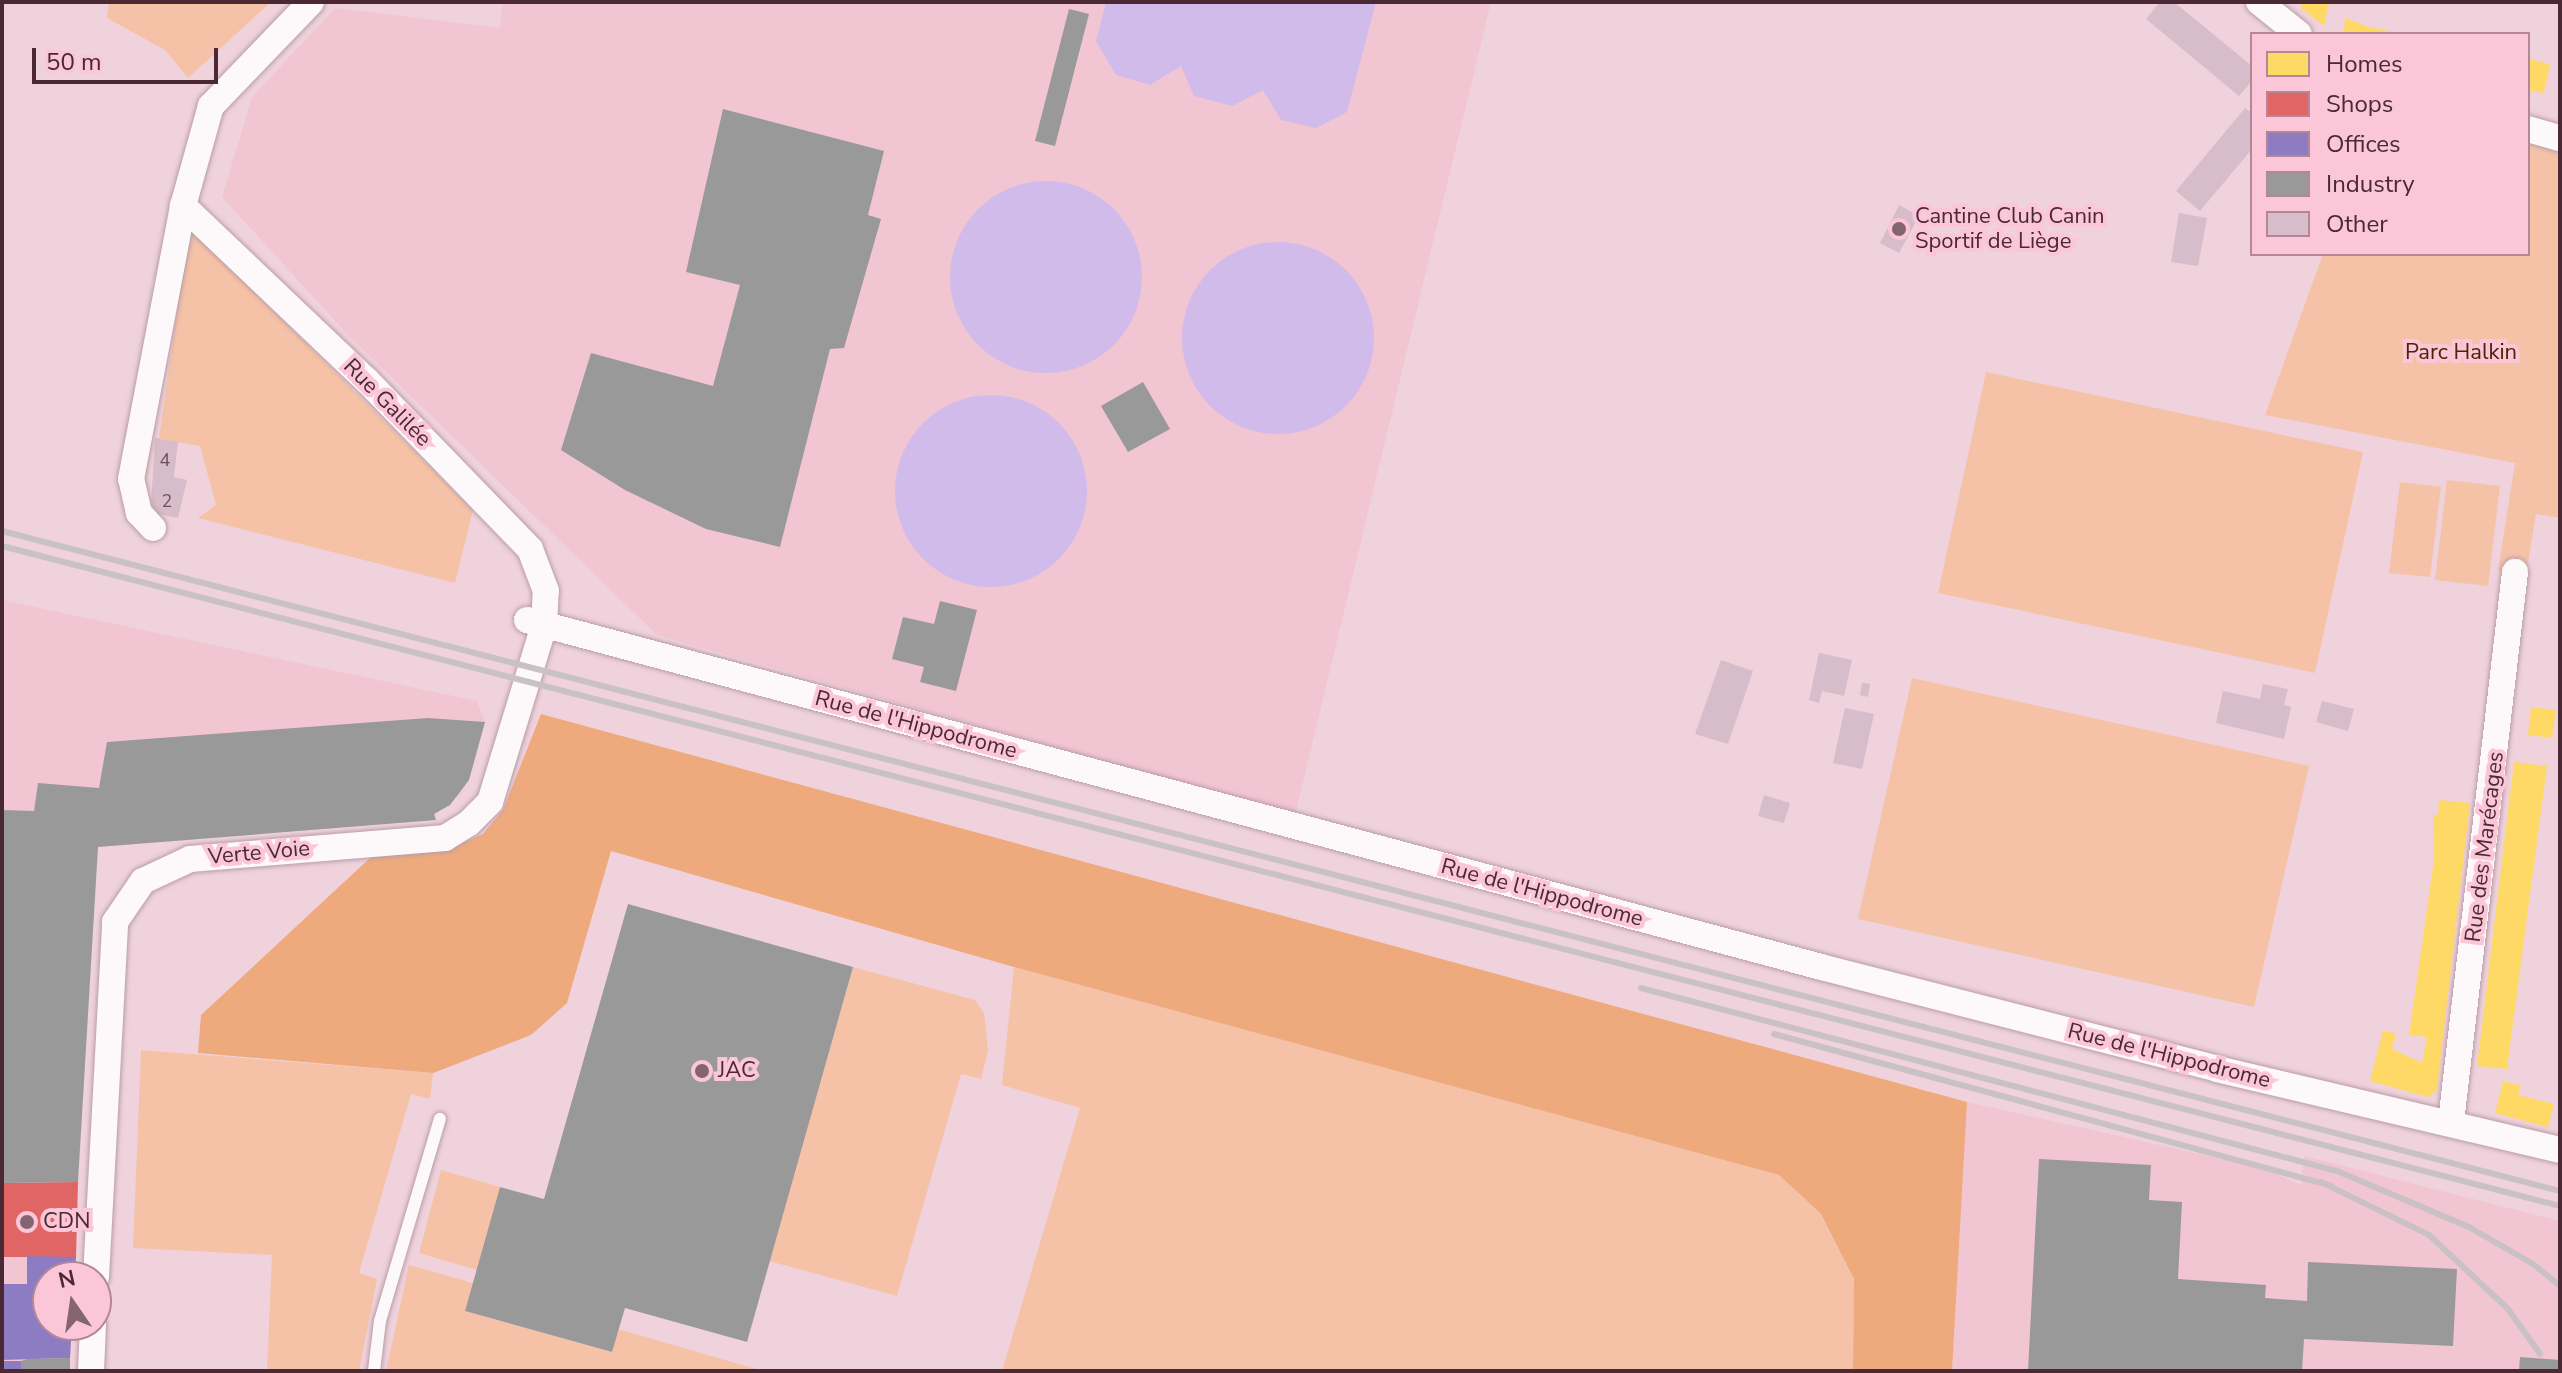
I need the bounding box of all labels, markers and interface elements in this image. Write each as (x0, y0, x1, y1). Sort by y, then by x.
scale bar (36, 32, 222, 82)
legend (2250, 32, 2530, 256)
text: 50 m (46, 46, 102, 78)
text: Homes (2326, 48, 2402, 80)
text: Shops (2326, 88, 2393, 120)
text: Offices (2326, 128, 2401, 160)
text: Industry (2326, 168, 2415, 200)
place label: Cantine Club Canin Sportif de Liège (1915, 203, 2105, 254)
text: Other (2326, 208, 2388, 240)
marker: Cantine Club Canin Sportif de Liège (1890, 220, 1908, 238)
park label: Parc Halkin (2405, 340, 2517, 366)
street label: Rue Galilée (338, 354, 436, 452)
house number: 4 (160, 449, 170, 471)
house number: 2 (162, 490, 172, 512)
street label: Rue de l'Hippodrome (812, 685, 1020, 765)
street label: Rue des Marécages (2460, 750, 2510, 944)
street label: Verte Voie (207, 835, 311, 871)
street label: Rue de l'Hippodrome (1438, 853, 1646, 933)
street label: Rue de l'Hippodrome (2065, 1018, 2273, 1094)
place label: JAC (718, 1058, 756, 1084)
marker: JAC (693, 1062, 711, 1080)
place label: CDN (43, 1209, 90, 1235)
marker: CDN (18, 1213, 36, 1231)
north arrow (32, 1261, 112, 1341)
text: N (56, 1263, 78, 1296)

